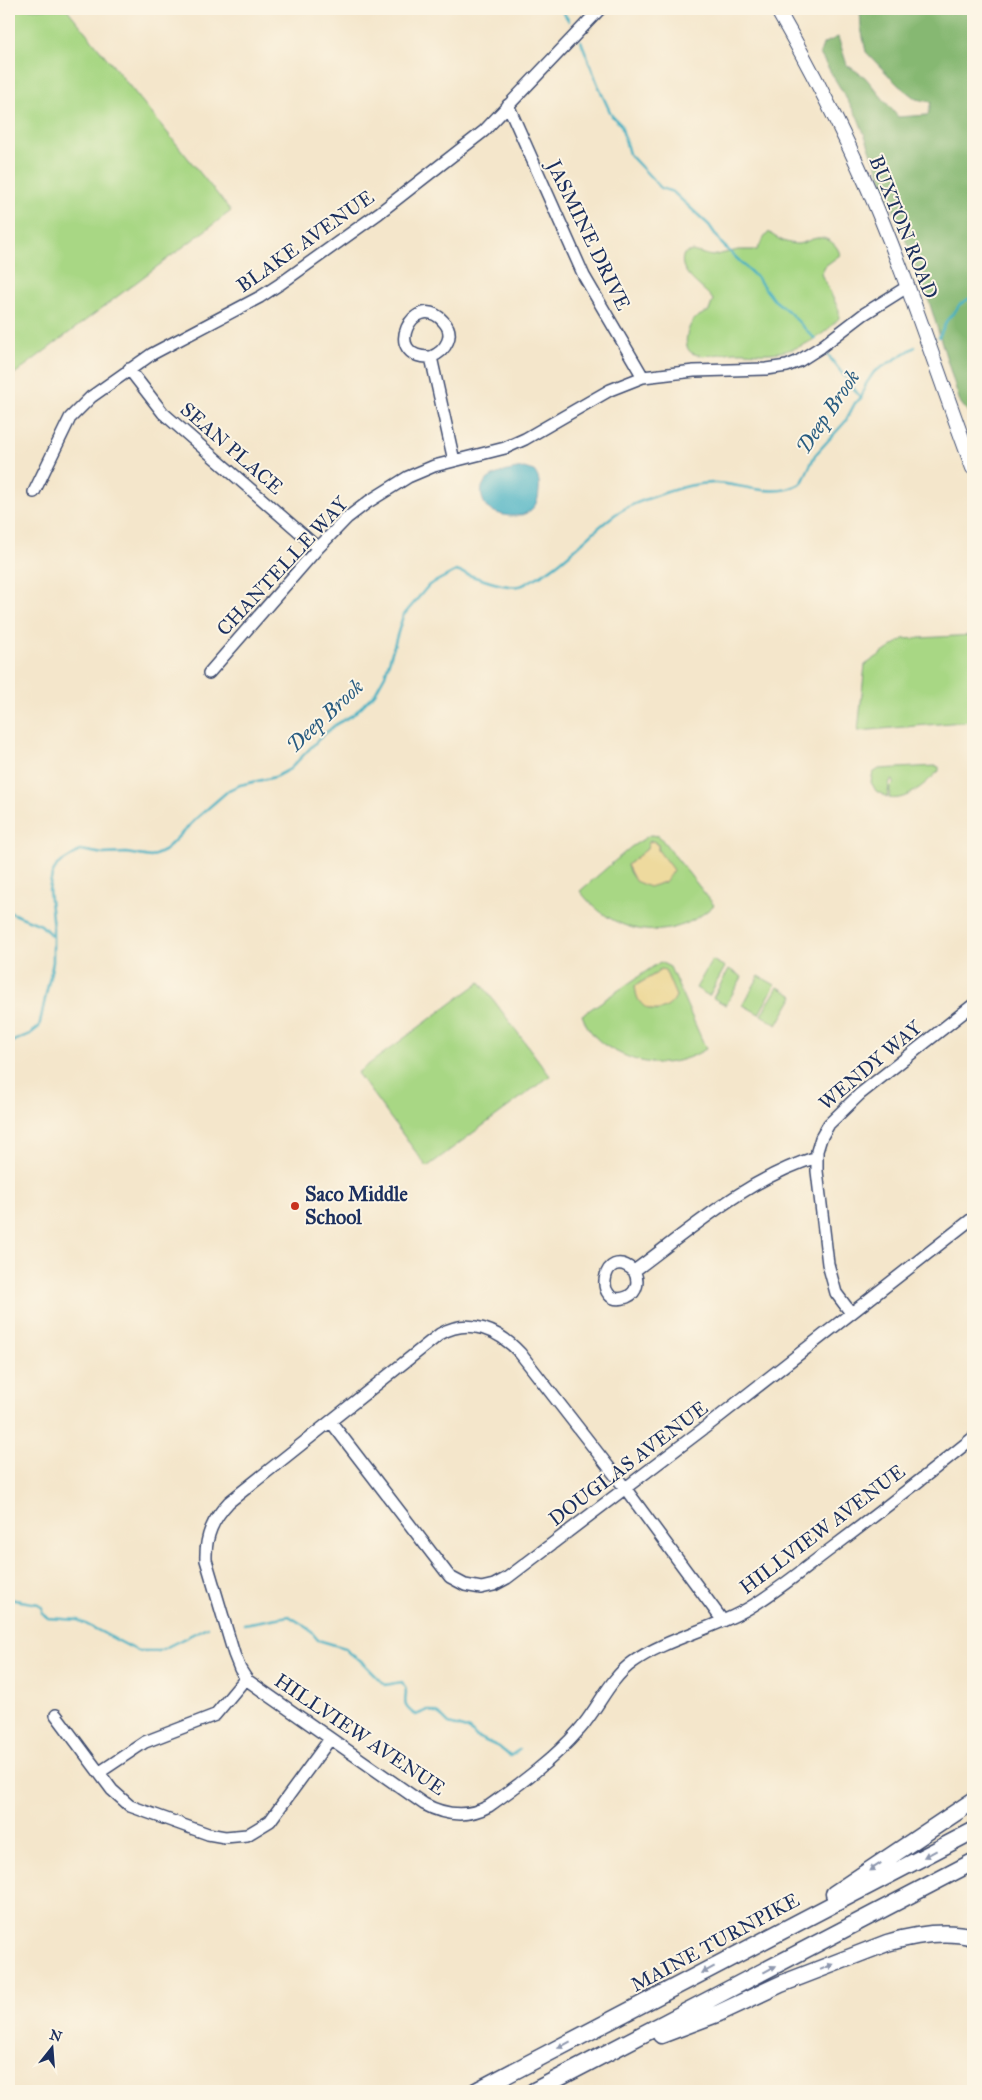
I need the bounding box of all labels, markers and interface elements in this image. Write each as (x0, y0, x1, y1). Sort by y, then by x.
street label: BUXTON ROAD (864, 152, 944, 302)
street label: JASMINE DRIVE (540, 154, 636, 314)
street label: BLAKE AVENUE (232, 185, 378, 297)
water label: Deep Brook (790, 364, 866, 459)
street label: SEAN PLACE (176, 397, 288, 499)
street label: CHANTELLE WAY (211, 491, 354, 641)
water label: Deep Brook (281, 673, 369, 758)
street label: WENDY WAY (814, 1014, 927, 1115)
place label: Saco Middle School (305, 1182, 408, 1229)
marker: Saco Middle School (289, 1200, 301, 1212)
street label: DOUGLAS AVENUE (544, 1395, 712, 1531)
street label: HILLVIEW AVENUE (735, 1459, 909, 1599)
street label: HILLVIEW AVENUE (270, 1668, 450, 1800)
one-way arrow (923, 1850, 937, 1858)
one-way arrow (868, 1863, 881, 1872)
street label: MAINE TURNPIKE (627, 1887, 803, 1997)
one-way arrow (820, 1962, 834, 1970)
one-way arrow (763, 1964, 777, 1973)
one-way arrow (701, 1966, 716, 1974)
north arrow (28, 2022, 78, 2072)
text: N (47, 2026, 64, 2046)
one-way arrow (557, 2041, 572, 2049)

